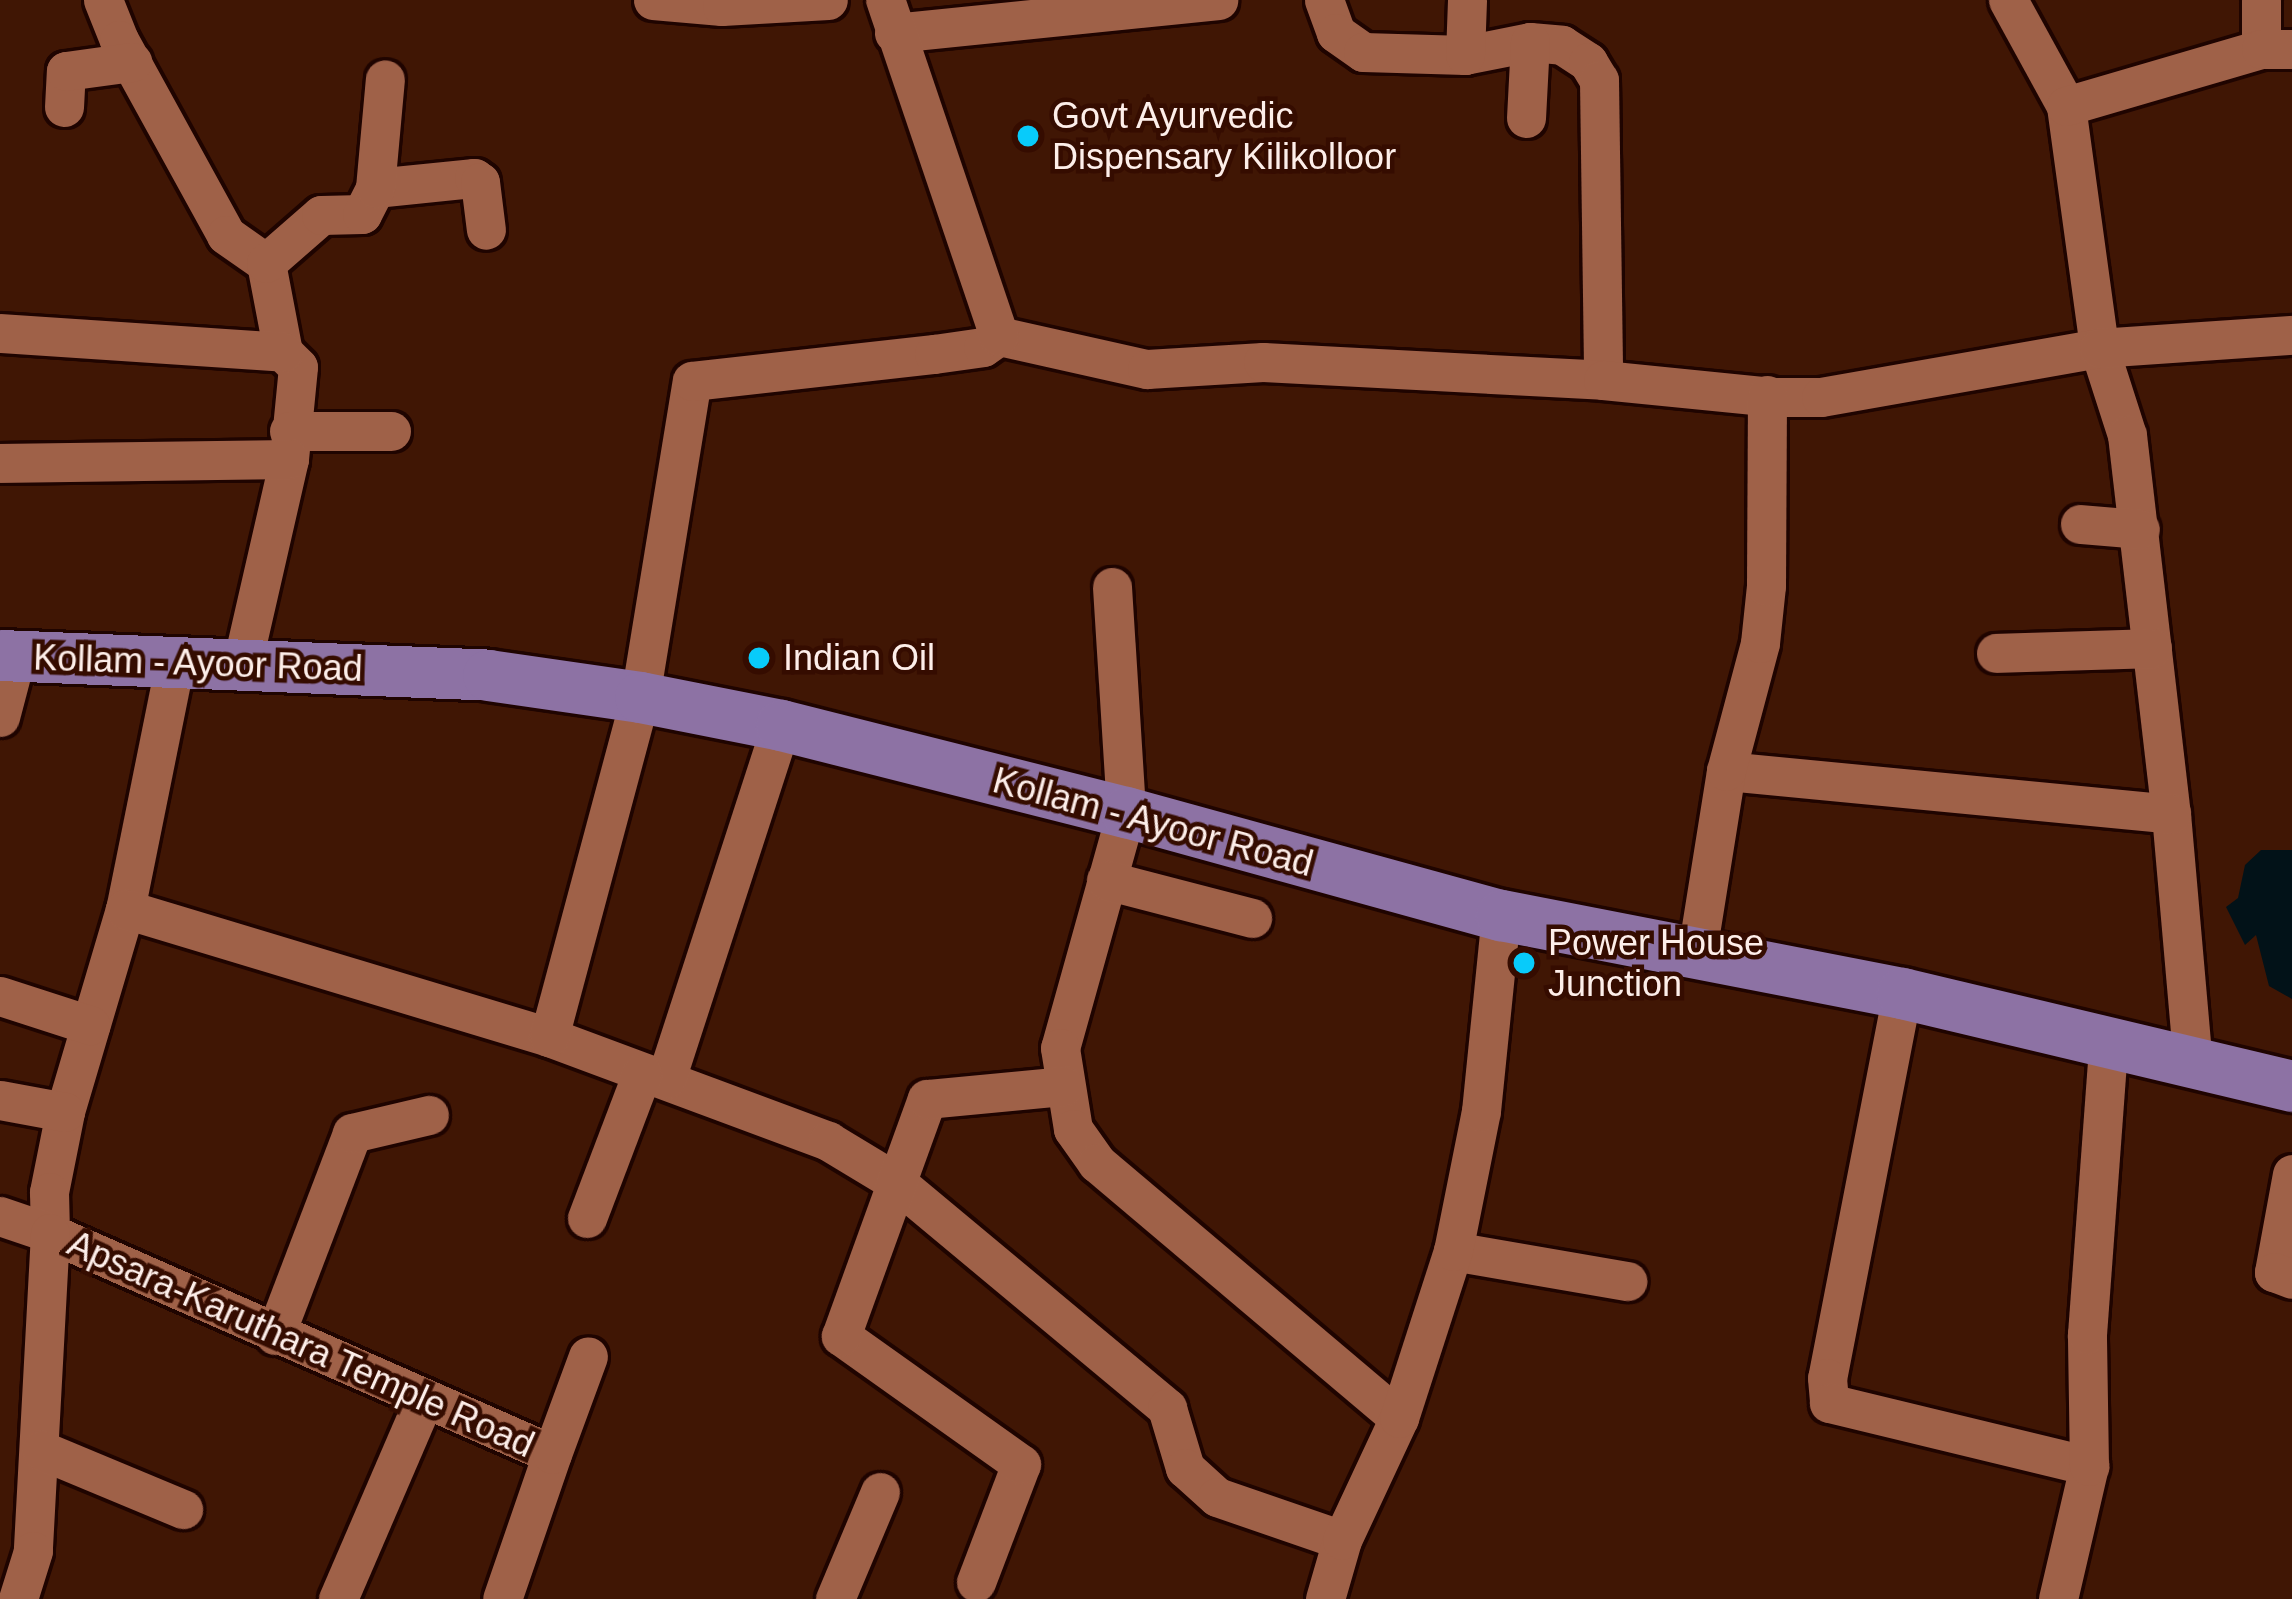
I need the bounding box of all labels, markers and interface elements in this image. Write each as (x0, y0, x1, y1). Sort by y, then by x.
place label: Govt Ayurvedic Dispensary Kilikolloor (1052, 93, 1396, 178)
marker: Govt Ayurvedic Dispensary Kilikolloor (1015, 123, 1041, 149)
street label: Kollam - Ayoor Road (32, 636, 364, 690)
place label: Indian Oil (783, 636, 935, 680)
marker: Indian Oil (746, 645, 772, 671)
street label: Kollam - Ayoor Road (987, 758, 1319, 886)
place label: Power House Junction (1548, 920, 1764, 1005)
marker: Power House Junction (1511, 950, 1537, 976)
street label: Apsara-Karuthara Temple Road (61, 1221, 541, 1467)

